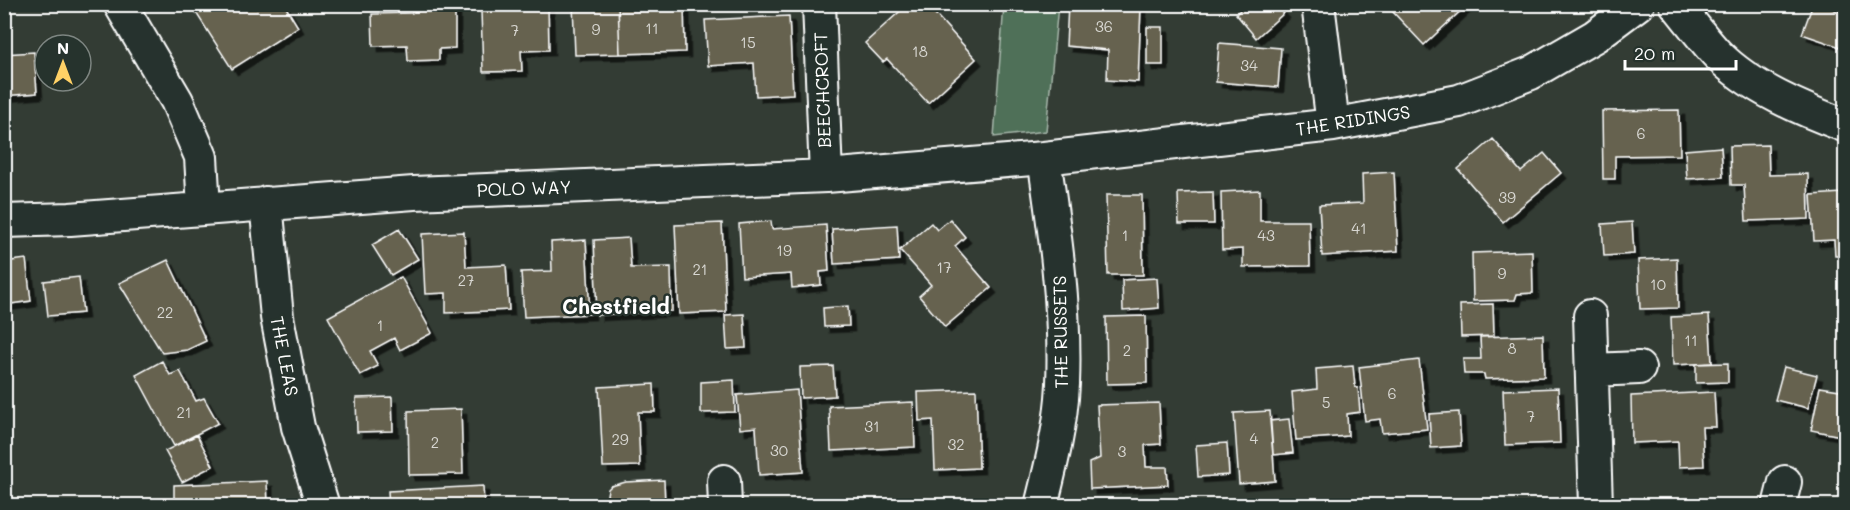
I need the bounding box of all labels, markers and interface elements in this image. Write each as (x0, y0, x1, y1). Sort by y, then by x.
house number: 36 (1095, 16, 1113, 36)
house number: 11 (645, 18, 659, 38)
house number: 9 (592, 19, 601, 39)
house number: 7 (511, 20, 519, 40)
street label: BEECHCROFT (808, 31, 836, 149)
house number: 15 (740, 32, 756, 52)
north arrow (33, 33, 93, 93)
scale bar (1625, 33, 1736, 71)
text: N (57, 37, 69, 58)
house number: 18 (912, 41, 928, 61)
text: 20 m (1634, 41, 1675, 65)
house number: 34 (1240, 55, 1258, 75)
street label: THE RIDINGS (1294, 99, 1412, 141)
house number: 6 (1636, 123, 1646, 143)
street label: POLO WAY (476, 174, 572, 202)
house number: 39 (1498, 187, 1516, 207)
house number: 41 (1351, 218, 1367, 238)
house number: 1 (1122, 225, 1128, 245)
house number: 43 (1257, 225, 1275, 245)
house number: 19 (776, 240, 792, 260)
house number: 17 (936, 257, 952, 277)
house number: 21 (692, 259, 708, 279)
house number: 9 (1498, 263, 1507, 283)
house number: 27 (458, 270, 474, 290)
house number: 10 (1650, 274, 1666, 294)
street label: THE RUSSETS (1047, 275, 1073, 389)
district label: Chestfield (562, 292, 670, 319)
house number: 22 (157, 302, 173, 322)
street label: THE LEAS (265, 314, 305, 398)
house number: 1 (377, 315, 383, 335)
house number: 11 (1684, 330, 1698, 350)
house number: 8 (1507, 338, 1517, 358)
house number: 2 (1123, 340, 1131, 360)
house number: 6 (1387, 383, 1397, 403)
house number: 5 (1322, 392, 1330, 412)
house number: 21 (176, 402, 192, 422)
house number: 7 (1527, 406, 1535, 426)
house number: 31 (864, 416, 880, 436)
house number: 4 (1250, 428, 1259, 448)
house number: 29 (611, 429, 629, 449)
house number: 2 (431, 432, 439, 452)
house number: 32 (947, 434, 965, 454)
house number: 30 (770, 440, 788, 460)
house number: 3 (1118, 441, 1127, 461)

